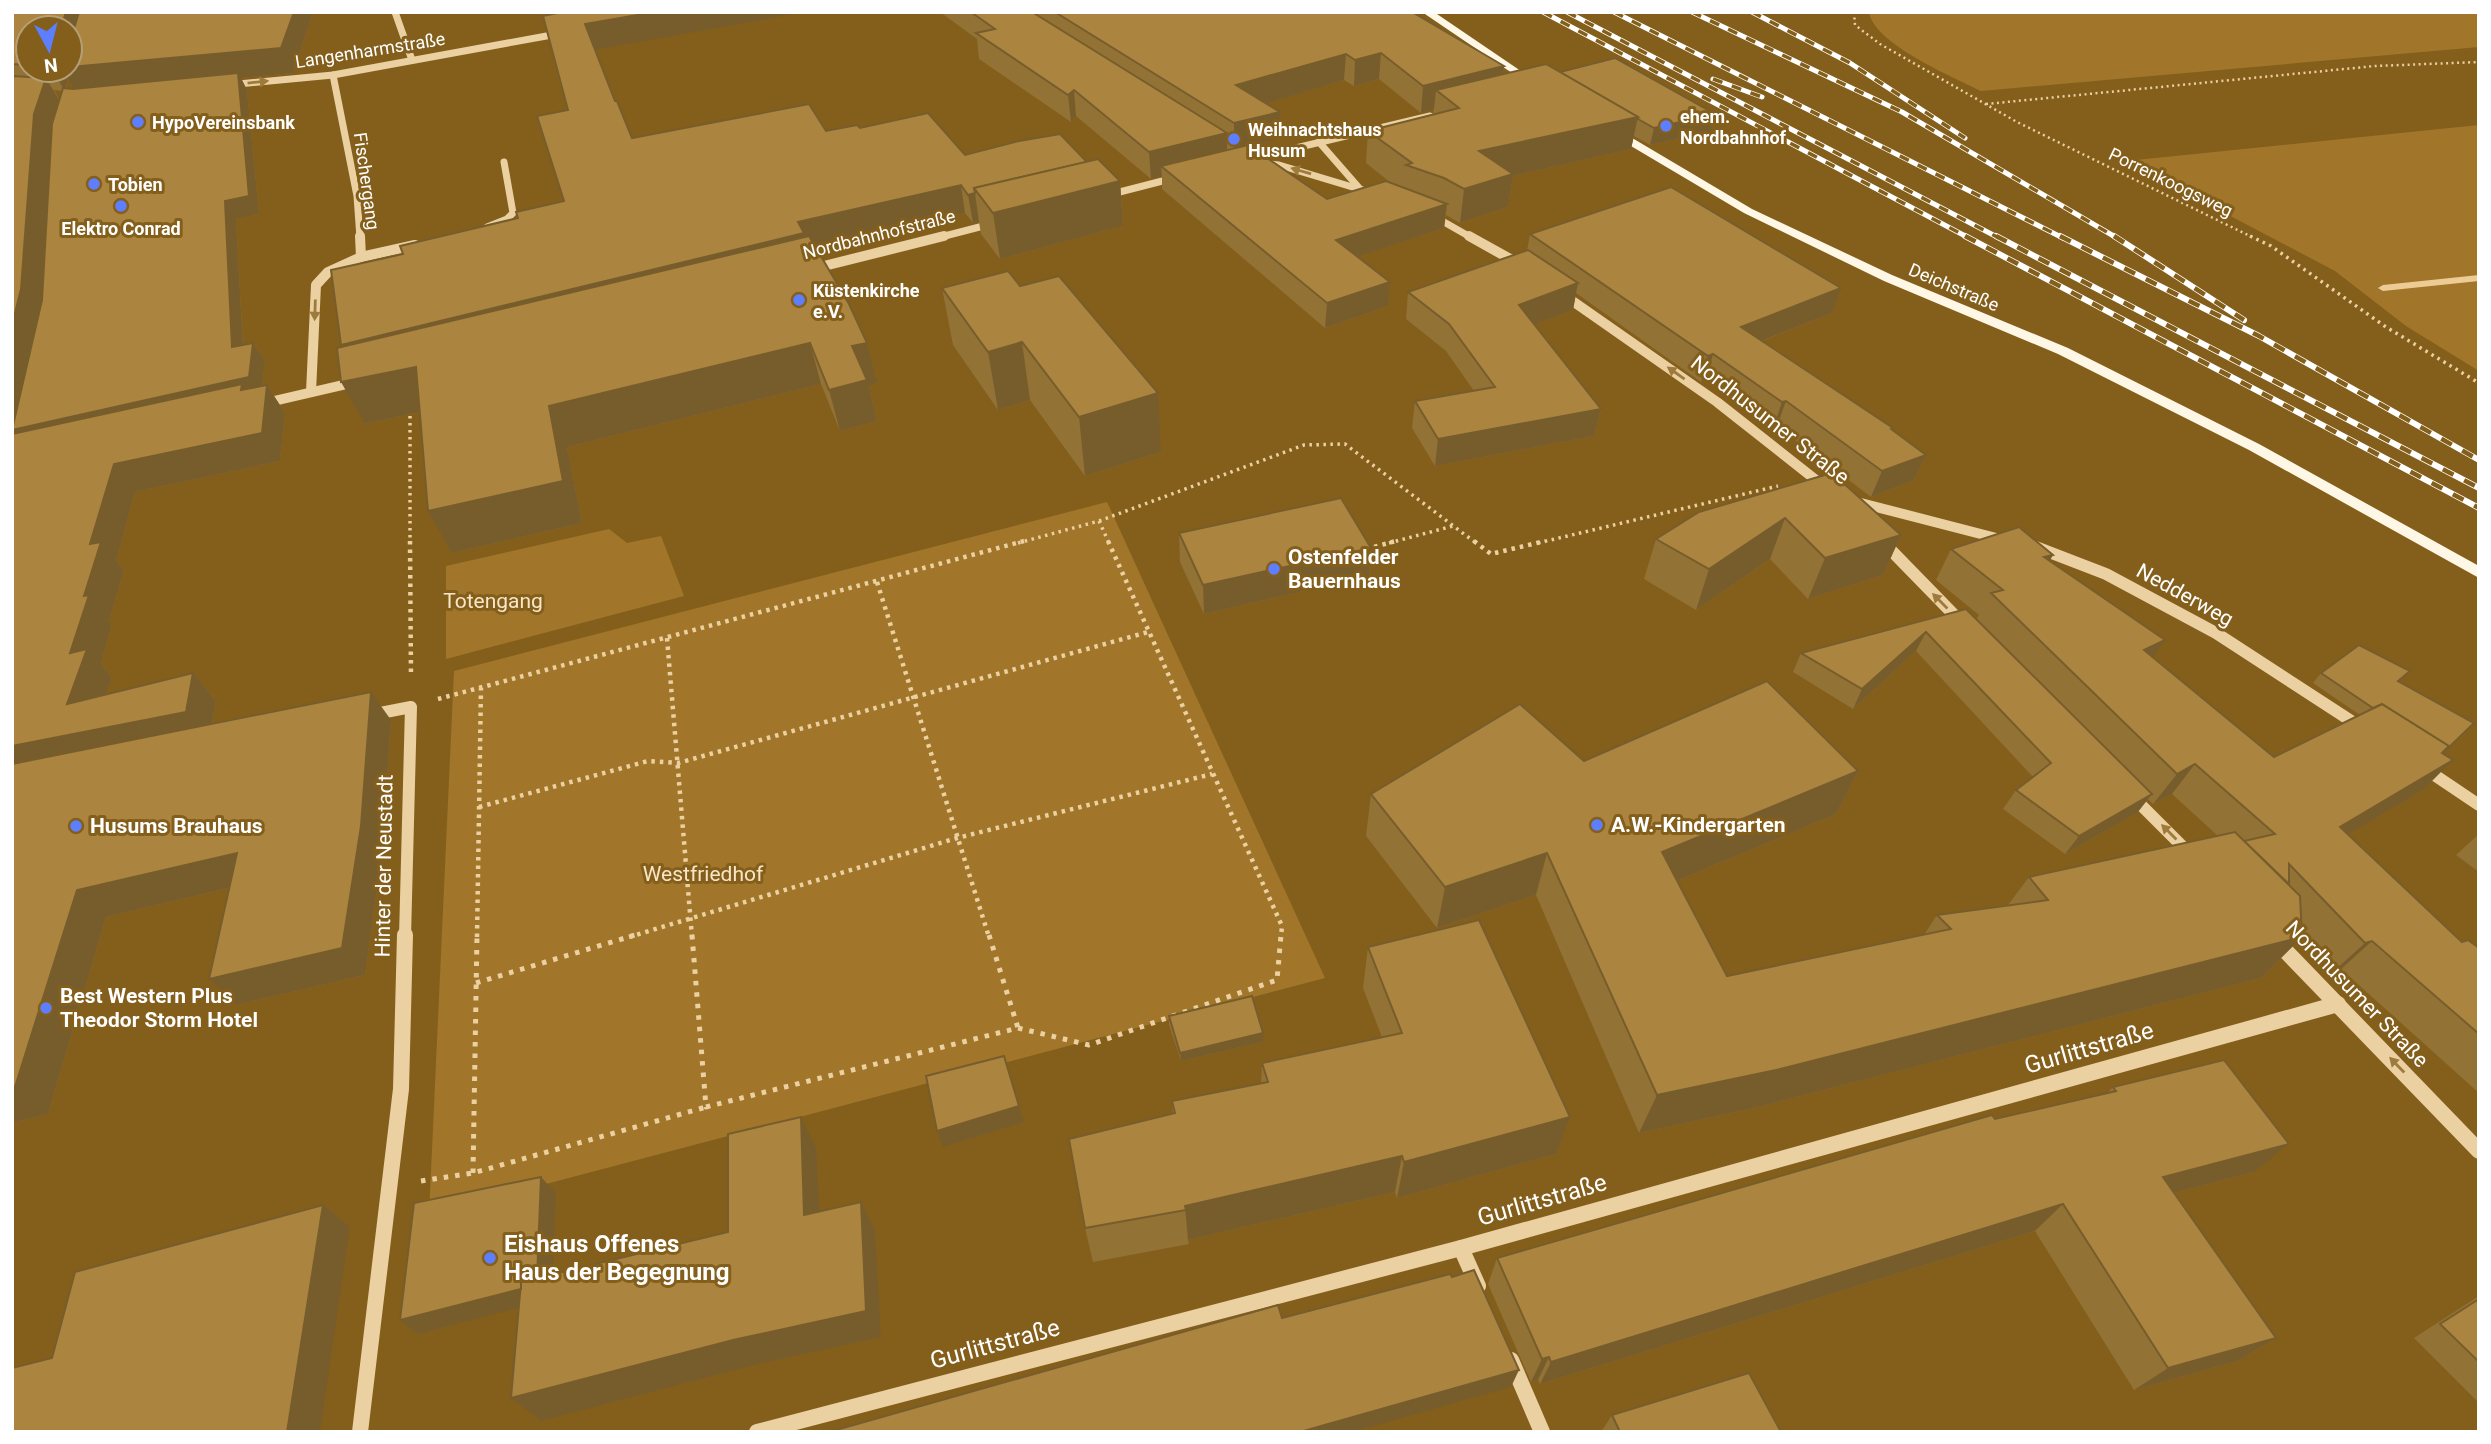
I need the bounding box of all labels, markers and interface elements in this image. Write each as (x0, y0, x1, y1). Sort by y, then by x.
north arrow (14, 14, 84, 84)
street label: Langenharmstraße (294, 28, 446, 72)
text: N (43, 53, 59, 78)
one-way arrow (248, 76, 270, 87)
place label: ehem. Nordbahnhof (1680, 106, 1787, 148)
place label: HypoVereinsbank (152, 112, 295, 133)
marker: HypoVereinsbank (130, 114, 146, 130)
marker: ehem. Nordbahnhof (1658, 118, 1674, 134)
place label: Weihnachtshaus Husum (1248, 119, 1382, 161)
street label: Fischergang (350, 131, 384, 231)
marker: Weihnachtshaus Husum (1226, 131, 1242, 147)
street label: Porrenkoogsweg (2106, 143, 2236, 221)
one-way arrow (1290, 166, 1311, 176)
place label: Tobien (108, 174, 163, 195)
marker: Tobien (86, 176, 102, 192)
marker: Elektro Conrad (113, 198, 129, 214)
street label: Nordbahnhofstraße (801, 205, 957, 263)
place label: Elektro Conrad (61, 218, 181, 239)
street label: Deichstraße (1906, 259, 2002, 315)
place label: Küstenkirche e.V. (813, 280, 920, 322)
marker: Küstenkirche e.V. (791, 292, 807, 308)
one-way arrow (309, 300, 320, 322)
street label: Nordhusumer Straße (1686, 351, 1854, 489)
one-way arrow (1667, 366, 1685, 380)
place label: Ostenfelder Bauernhaus (1288, 545, 1401, 593)
street label: Nedderweg (2132, 559, 2238, 631)
marker: Ostenfelder Bauernhaus (1266, 561, 1282, 577)
park label: Totengang (443, 589, 543, 613)
one-way arrow (1932, 593, 1949, 609)
street label: Hinter der Neustadt (370, 774, 398, 958)
place label: A.W.-Kindergarten (1611, 813, 1786, 837)
place label: Husums Brauhaus (90, 814, 263, 838)
marker: A.W.-Kindergarten (1589, 817, 1605, 833)
marker: Husums Brauhaus (68, 818, 84, 834)
one-way arrow (2160, 824, 2177, 841)
park label: Westfriedhof (643, 862, 764, 886)
street label: Nordhusumer Straße (2281, 916, 2433, 1072)
place label: Best Western Plus Theodor Storm Hotel (60, 984, 258, 1032)
marker: Best Western Plus Theodor Storm Hotel (38, 1000, 54, 1016)
street label: Gurlittstraße (2021, 1016, 2157, 1080)
one-way arrow (2389, 1057, 2405, 1074)
street label: Gurlittstraße (1474, 1168, 1610, 1232)
place label: Eishaus Offenes Haus der Begegnung (504, 1230, 729, 1286)
marker: Eishaus Offenes Haus der Begegnung (482, 1250, 498, 1266)
street label: Gurlittstraße (927, 1313, 1063, 1375)

